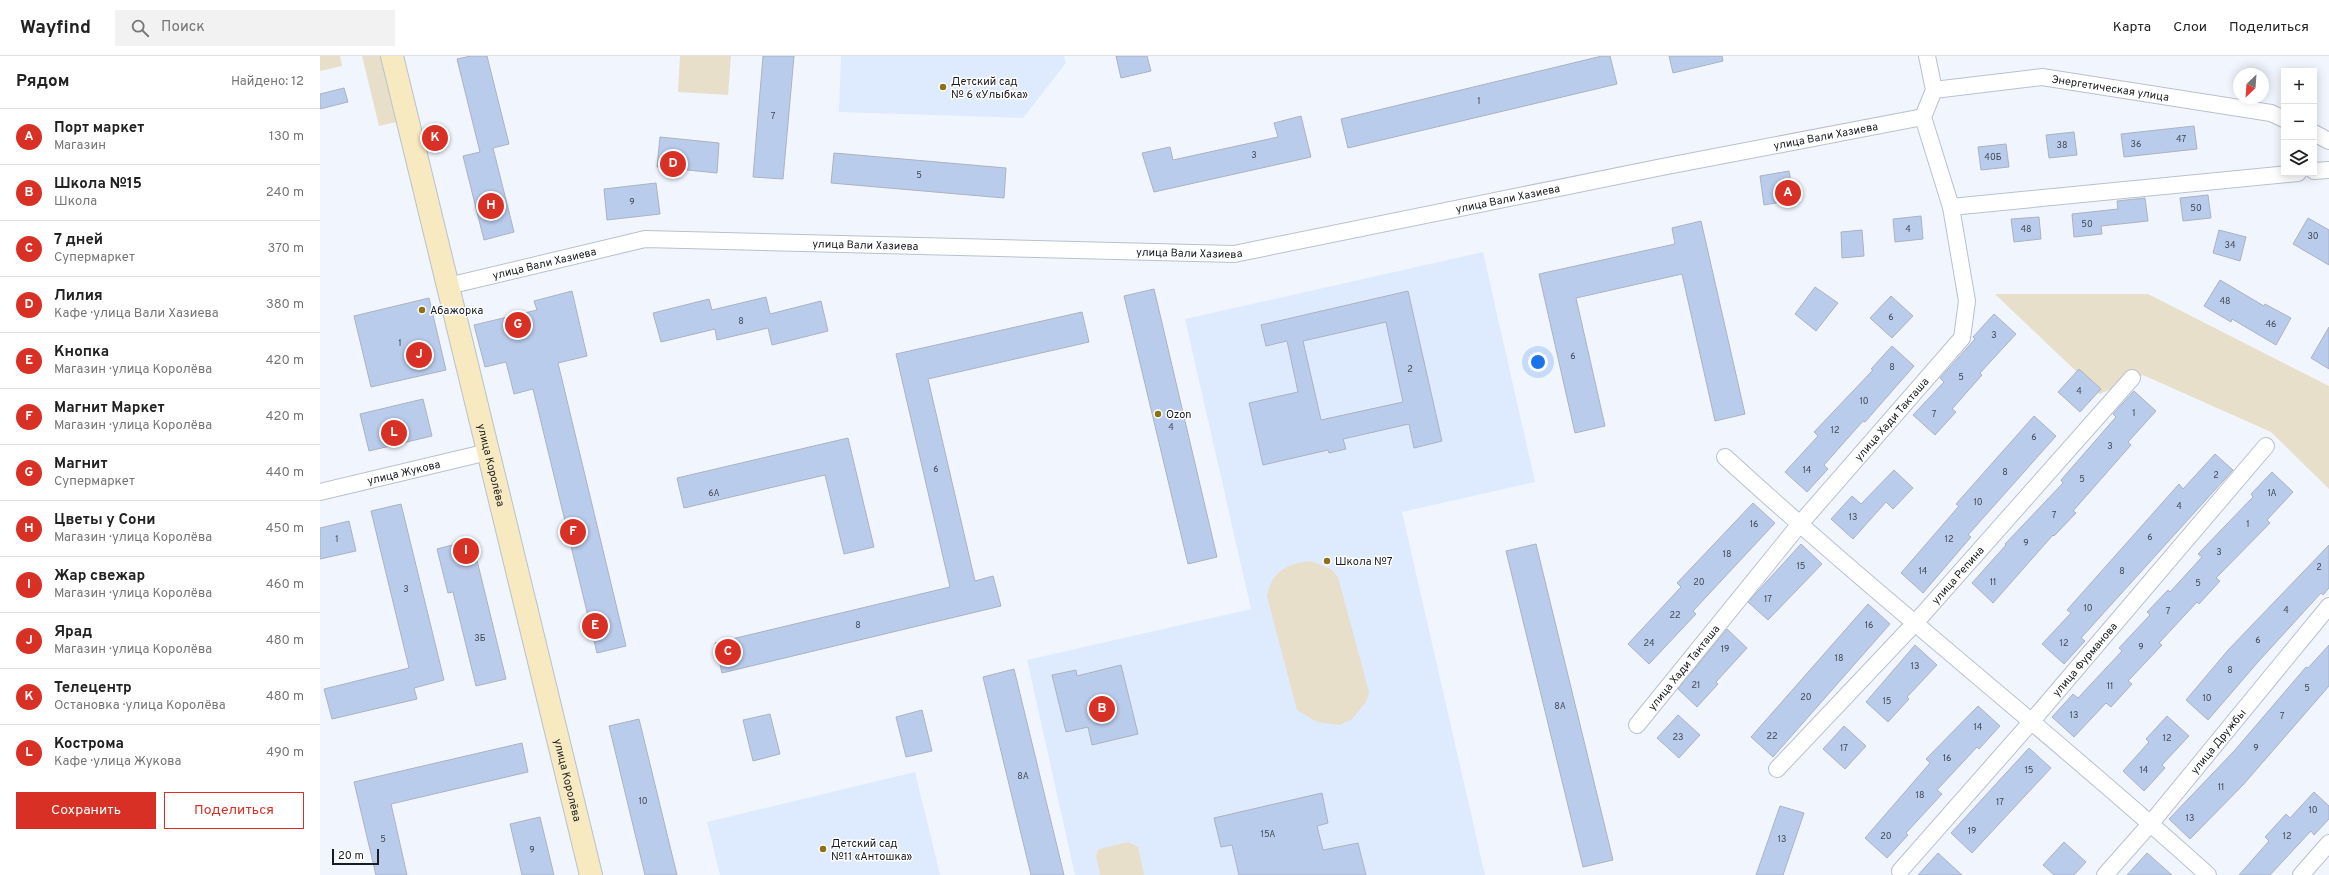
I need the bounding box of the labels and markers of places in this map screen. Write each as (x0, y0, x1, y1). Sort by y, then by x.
place label: Детский сад № 6 «Улыбка» (951, 75, 1028, 102)
marker: Детский сад № 6 «Улыбка» (938, 82, 948, 92)
pin: K (422, 123, 448, 153)
pin: D (660, 149, 686, 179)
pin: A (1775, 178, 1801, 208)
pin: H (478, 191, 504, 221)
place label: Абажорка (430, 304, 483, 318)
marker: Абажорка (417, 305, 427, 315)
pin: G (505, 310, 531, 340)
pin: J (406, 340, 432, 370)
place label: Ozon (1166, 408, 1192, 422)
marker: Ozon (1153, 409, 1163, 419)
pin: L (381, 418, 407, 448)
pin: F (560, 517, 586, 547)
pin: I (453, 536, 479, 566)
place label: Школа №7 (1335, 555, 1393, 569)
marker: Школа №7 (1322, 556, 1332, 566)
pin: E (582, 611, 608, 641)
pin: C (715, 637, 741, 667)
pin: B (1089, 694, 1115, 724)
place label: Детский сад №11 «Антошка» (831, 837, 913, 864)
marker: Детский сад №11 «Антошка» (818, 844, 828, 854)

